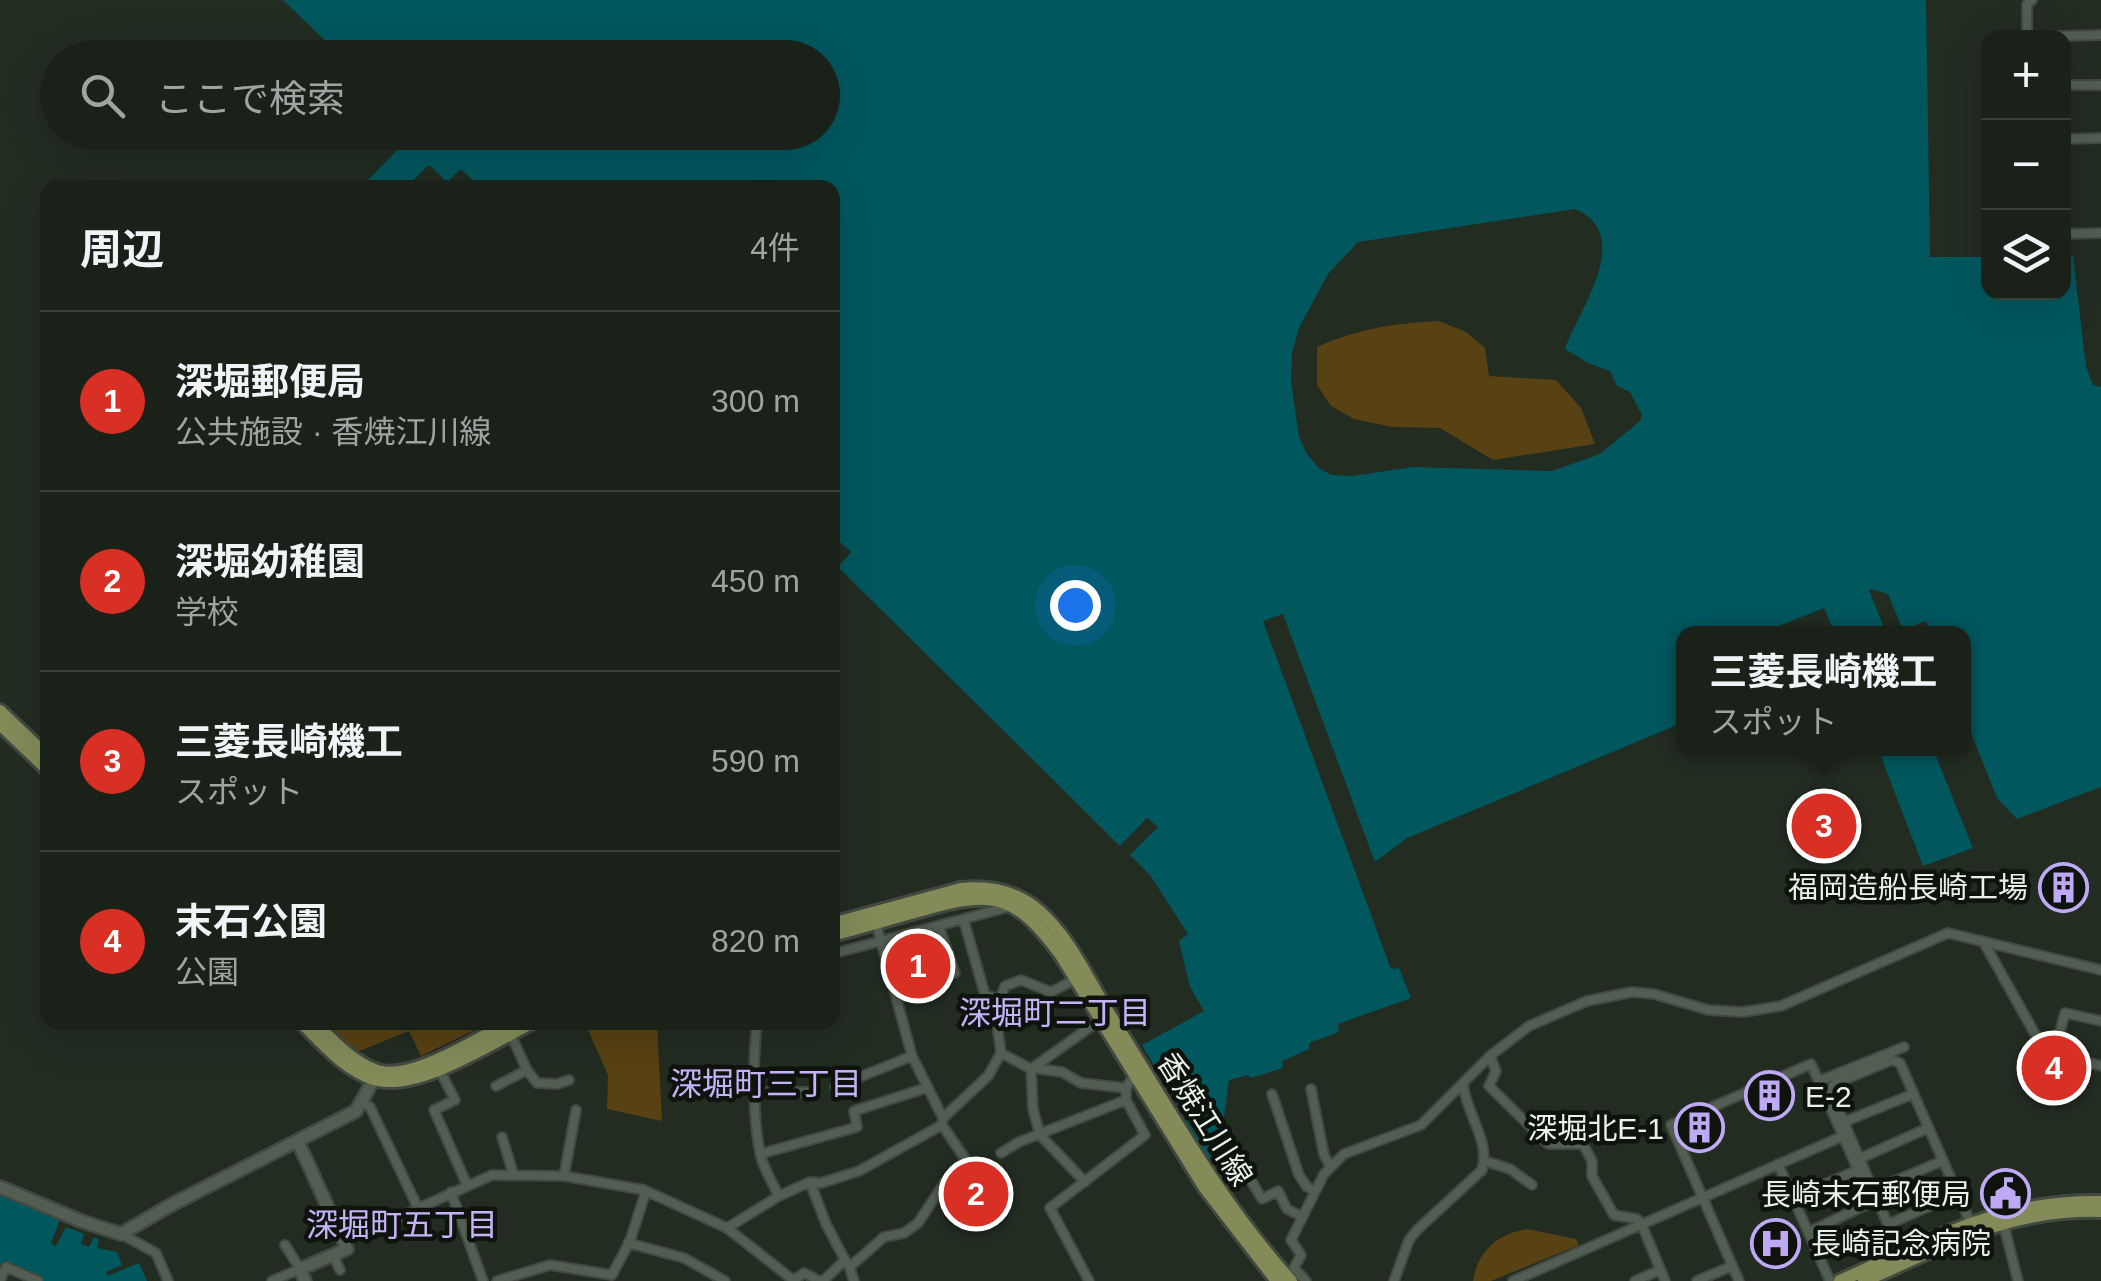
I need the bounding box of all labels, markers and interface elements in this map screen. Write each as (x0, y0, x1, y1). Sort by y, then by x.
map controls (1981, 30, 2071, 300)
button: + (1981, 30, 2071, 120)
search box (40, 40, 840, 150)
icon: search (75, 68, 130, 123)
text: ここで検索 (155, 78, 345, 120)
button: − (1981, 120, 2071, 210)
button: layers (1981, 210, 2071, 300)
text: 周辺 (80, 226, 164, 273)
text: 4件 (750, 230, 800, 266)
text: 深堀郵便局 (175, 361, 365, 403)
text: 1 (104, 383, 121, 419)
text: 300 m (711, 383, 800, 419)
text: 公共施設 · 香焼江川線 (175, 414, 491, 450)
text: 深堀幼稚園 (175, 541, 365, 583)
text: 2 (104, 563, 121, 599)
text: 450 m (711, 563, 800, 599)
your location (1050, 580, 1101, 631)
text: 学校 (175, 594, 239, 630)
popup (1676, 626, 1971, 756)
text: 三菱長崎機工 (1709, 651, 1938, 693)
text: スポット (1709, 704, 1838, 740)
text: 三菱長崎機工 (175, 721, 403, 763)
text: 3 (104, 743, 121, 779)
text: 590 m (711, 743, 800, 779)
text: スポット (175, 774, 303, 810)
pin: 3 (1792, 788, 1856, 864)
building icon: 福岡造船長崎工場 (2037, 861, 2089, 913)
place label: 福岡造船長崎工場 (1788, 871, 2028, 904)
text: 末石公園 (175, 901, 327, 943)
text: 4 (104, 923, 121, 959)
text: 820 m (711, 923, 800, 959)
pin: 1 (886, 928, 950, 1004)
text: 公園 (175, 954, 239, 990)
district label: 深堀町二丁目 (959, 995, 1151, 1031)
pin: 4 (2022, 1030, 2086, 1106)
street label: 香焼江川線 (1151, 1047, 1259, 1191)
district label: 深堀町三丁目 (670, 1066, 862, 1102)
building icon: E-2 (1744, 1070, 1796, 1122)
place label: E-2 (1805, 1080, 1852, 1113)
building icon: 深堀北E-1 (1673, 1102, 1725, 1154)
place label: 深堀北E-1 (1527, 1112, 1664, 1145)
pin: 2 (944, 1156, 1008, 1232)
public building icon: 長崎末石郵便局 (1980, 1168, 2032, 1220)
place label: 長崎末石郵便局 (1761, 1178, 1971, 1211)
district label: 深堀町五丁目 (306, 1207, 498, 1243)
hospital icon: 長崎記念病院 (1750, 1217, 1802, 1269)
place label: 長崎記念病院 (1811, 1227, 1991, 1260)

